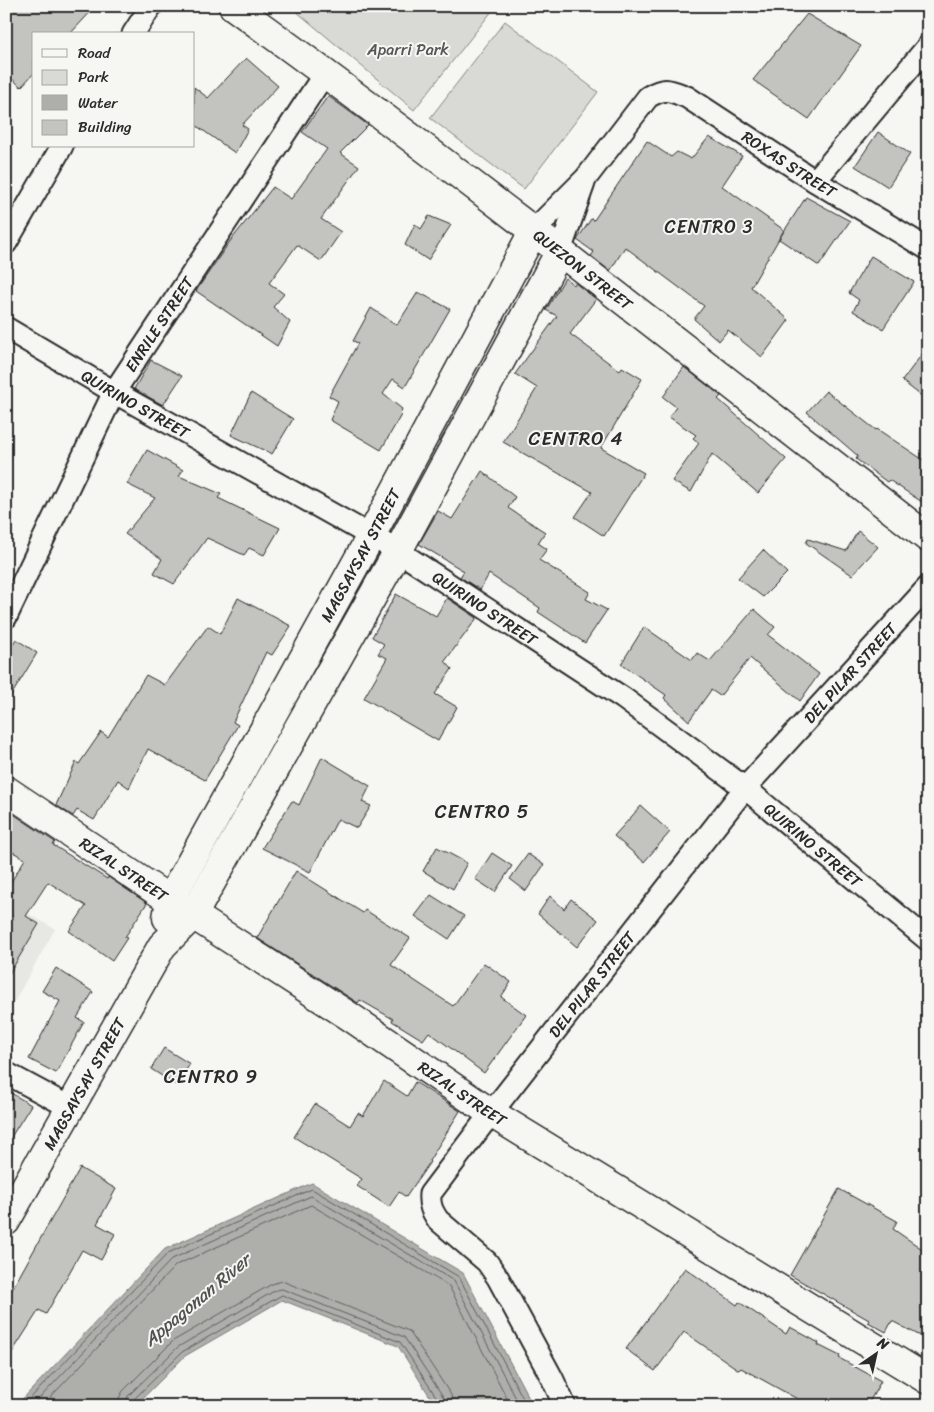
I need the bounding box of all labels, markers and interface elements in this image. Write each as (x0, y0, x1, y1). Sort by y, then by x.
legend (32, 32, 195, 148)
park label: Aparri Park (366, 35, 449, 64)
text: Road (78, 40, 111, 66)
text: Park (78, 64, 109, 90)
text: Water (78, 90, 118, 116)
text: Building (78, 114, 132, 140)
street label: ROXAS STREET (735, 122, 843, 206)
district label: CENTRO 3 (665, 211, 753, 243)
street label: QUEZON STREET (527, 222, 640, 318)
street label: ENRILE STREET (117, 270, 202, 378)
street label: QUIRINO STREET (75, 362, 196, 447)
district label: CENTRO 4 (529, 422, 623, 455)
street label: MAGSAYSAY STREET (312, 482, 409, 628)
street label: QUIRINO STREET (426, 563, 544, 654)
street label: DEL PILAR STREET (796, 615, 905, 731)
district label: CENTRO 5 (435, 795, 529, 828)
street label: QUIRINO STREET (757, 795, 870, 896)
street label: RIZAL STREET (73, 829, 175, 911)
street label: DEL PILAR STREET (541, 924, 644, 1044)
street label: MAGSAYSAY STREET (35, 1011, 134, 1156)
street label: RIZAL STREET (412, 1053, 513, 1135)
district label: CENTRO 9 (164, 1060, 258, 1093)
water label: Appagonan River (135, 1243, 261, 1355)
north arrow (852, 1330, 902, 1380)
text: N (871, 1330, 894, 1357)

